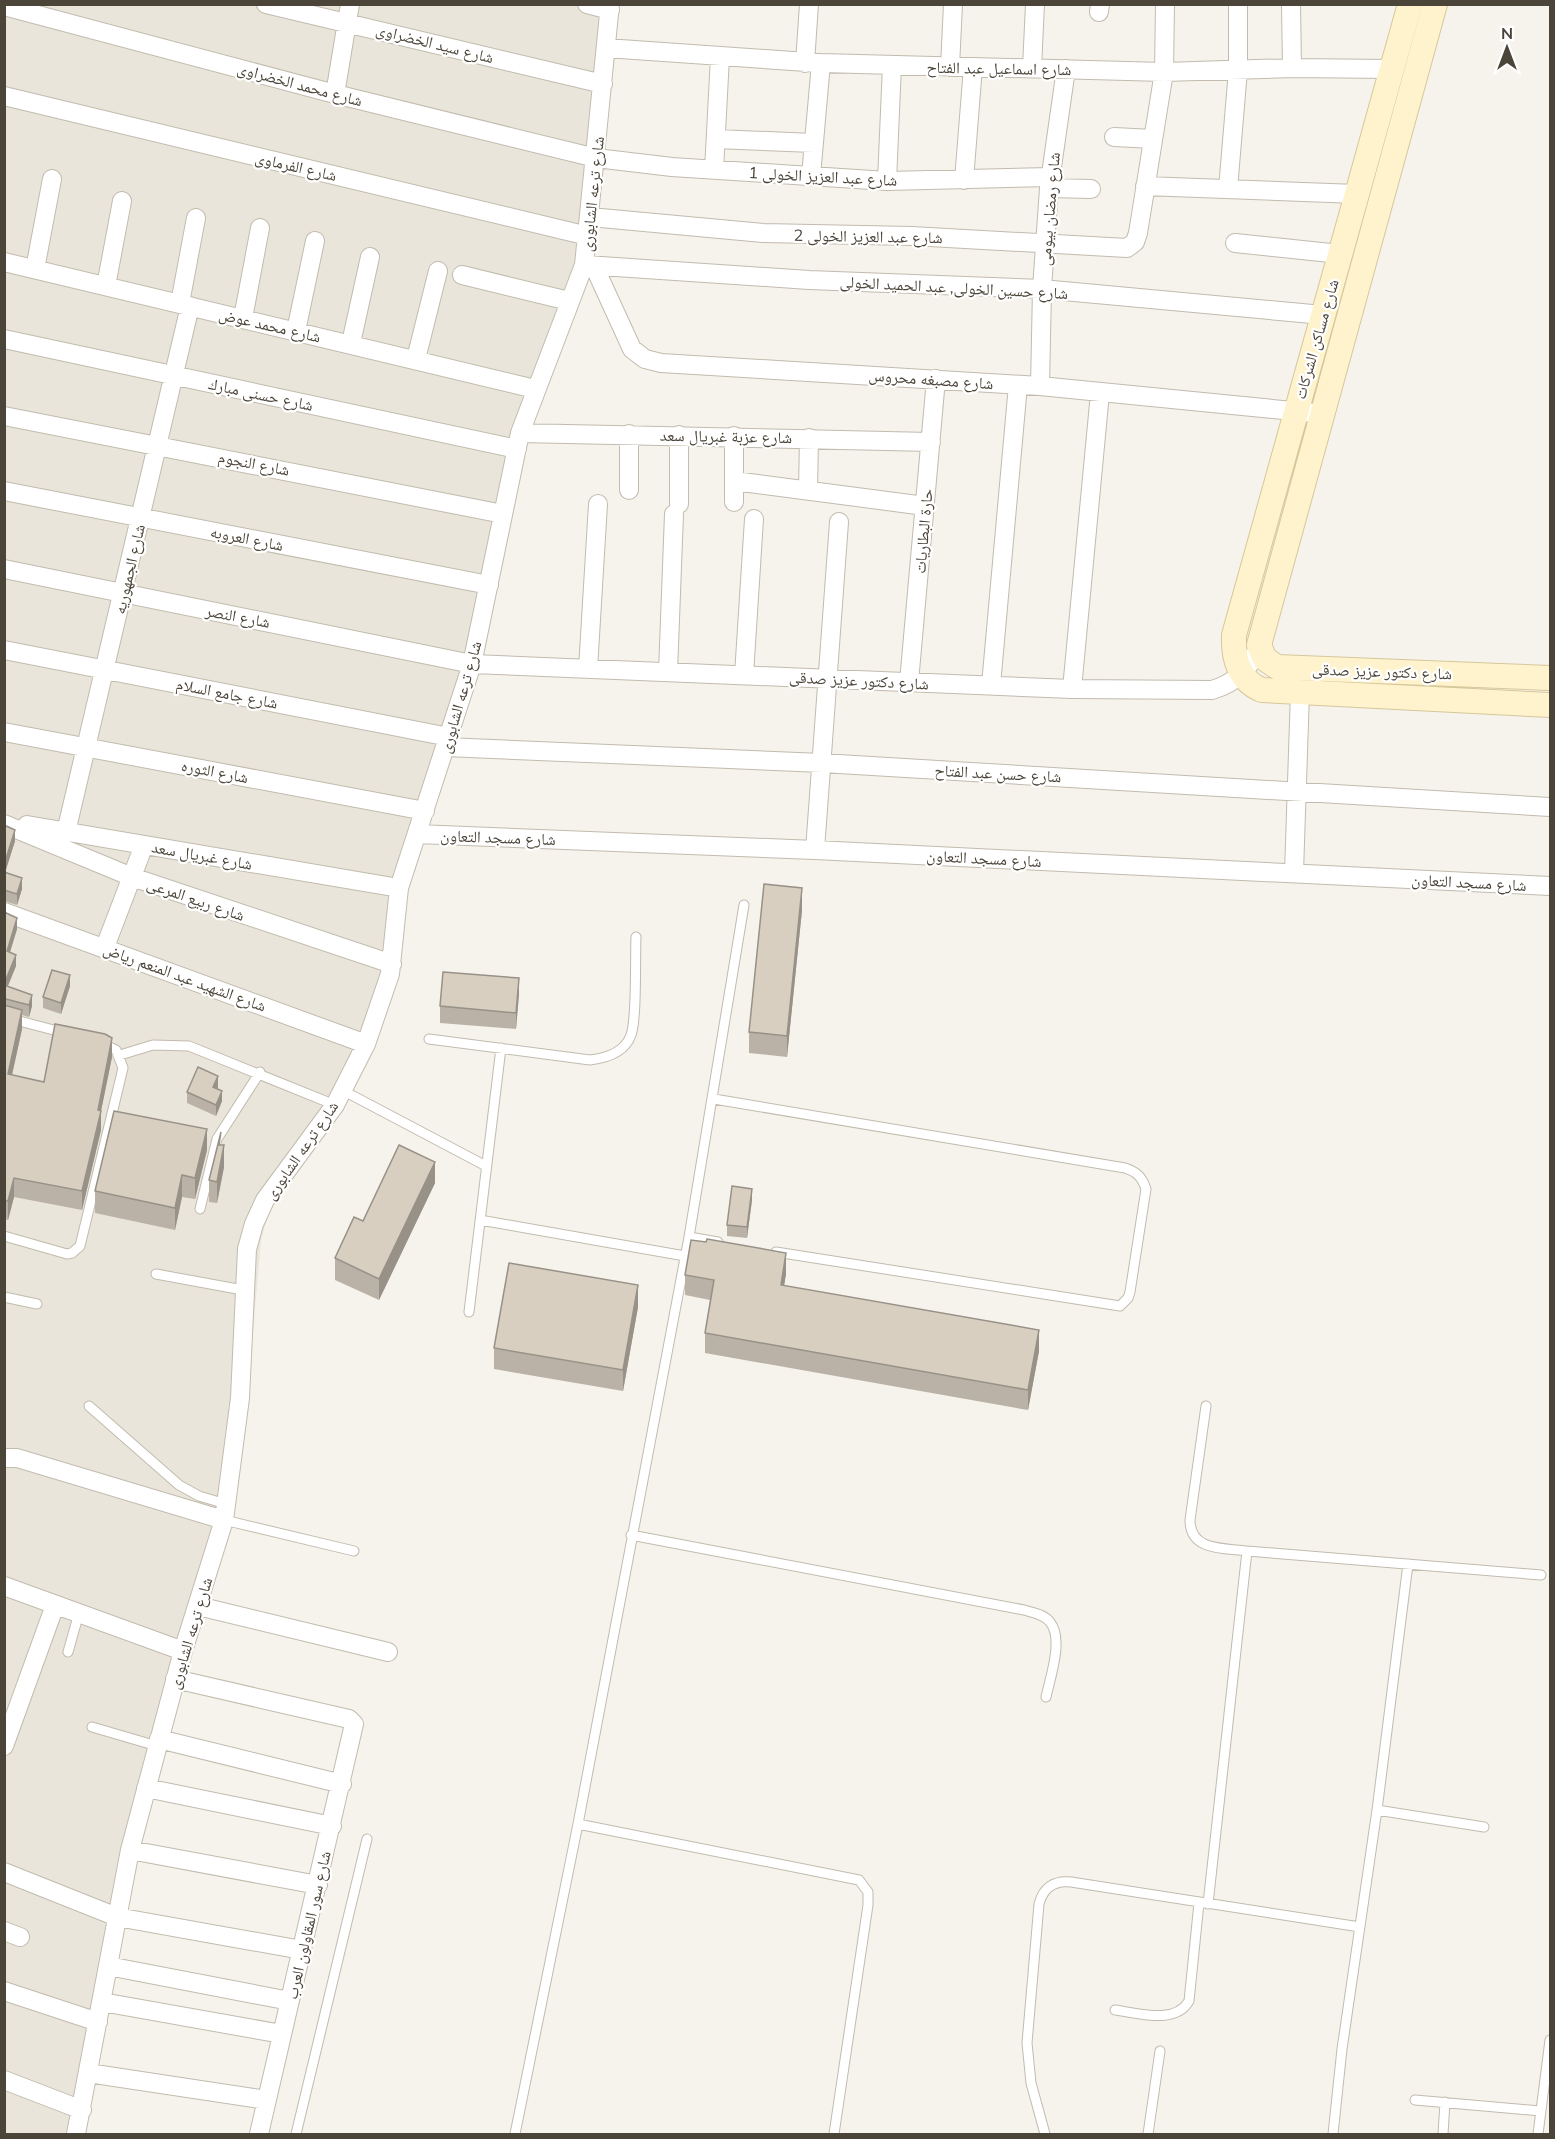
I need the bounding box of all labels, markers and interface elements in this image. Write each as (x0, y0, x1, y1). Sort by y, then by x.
north arrow (1477, 18, 1537, 78)
street label: شارع سيد الخضراوى (374, 19, 496, 68)
text: N (1501, 23, 1513, 43)
street label: شارع اسماعيل عبد الفتاح (926, 57, 1072, 80)
street label: شارع محمد الخضراوى (235, 58, 365, 111)
street label: شارع ترعه الشابورى (576, 135, 609, 253)
street label: شارع الفرماوى (253, 147, 339, 186)
street label: شارع رمضان بيومى (1034, 151, 1065, 267)
street label: شارع عبد العزيز الخولى 1 (748, 162, 898, 191)
street label: شارع عبد العزيز الخولى 2 (793, 225, 943, 248)
street label: شارع حسين الخولى, عبد الحميد الخولى (839, 271, 1069, 304)
street label: شارع مساكن الشركات (1289, 277, 1344, 402)
street label: شارع محمد عوض (217, 304, 323, 347)
street label: شارع مصبغه محروس (868, 365, 994, 394)
street label: شارع حسنى مبارك (207, 373, 315, 416)
street label: شارع عزبة غبريال سعد (660, 425, 792, 448)
street label: شارع النجوم (216, 446, 291, 481)
street label: حارة البطاريات (909, 488, 937, 574)
street label: شارع العروبه (209, 521, 285, 556)
street label: شارع الجمهوريه (109, 522, 150, 616)
street label: شارع النصر (203, 600, 272, 633)
street label: شارع ترعه الشابورى (434, 639, 487, 756)
street label: شارع دكتور عزيز صدقى (1312, 659, 1452, 684)
street label: شارع دكتور عزيز صدقى (789, 666, 929, 695)
street label: شارع جامع السلام (174, 673, 280, 714)
street label: شارع الثوره (180, 755, 250, 788)
street label: شارع حسن عبد الفتاح (934, 760, 1062, 787)
street label: شارع مسجد التعاون (440, 825, 556, 850)
street label: شارع غبريال سعد (150, 836, 254, 875)
street label: شارع مسجد التعاون (926, 845, 1042, 872)
street label: شارع مسجد التعاون (1411, 869, 1527, 896)
street label: شارع ربيع المرعى (144, 873, 248, 926)
street label: شارع الشهيد عبد المنعم رياض (101, 938, 269, 1017)
street label: شارع ترعه الشابورى (260, 1097, 343, 1204)
street label: شارع ترعه الشابورى (164, 1575, 217, 1692)
street label: شارع سور المقاولون العرب (281, 1849, 336, 2001)

